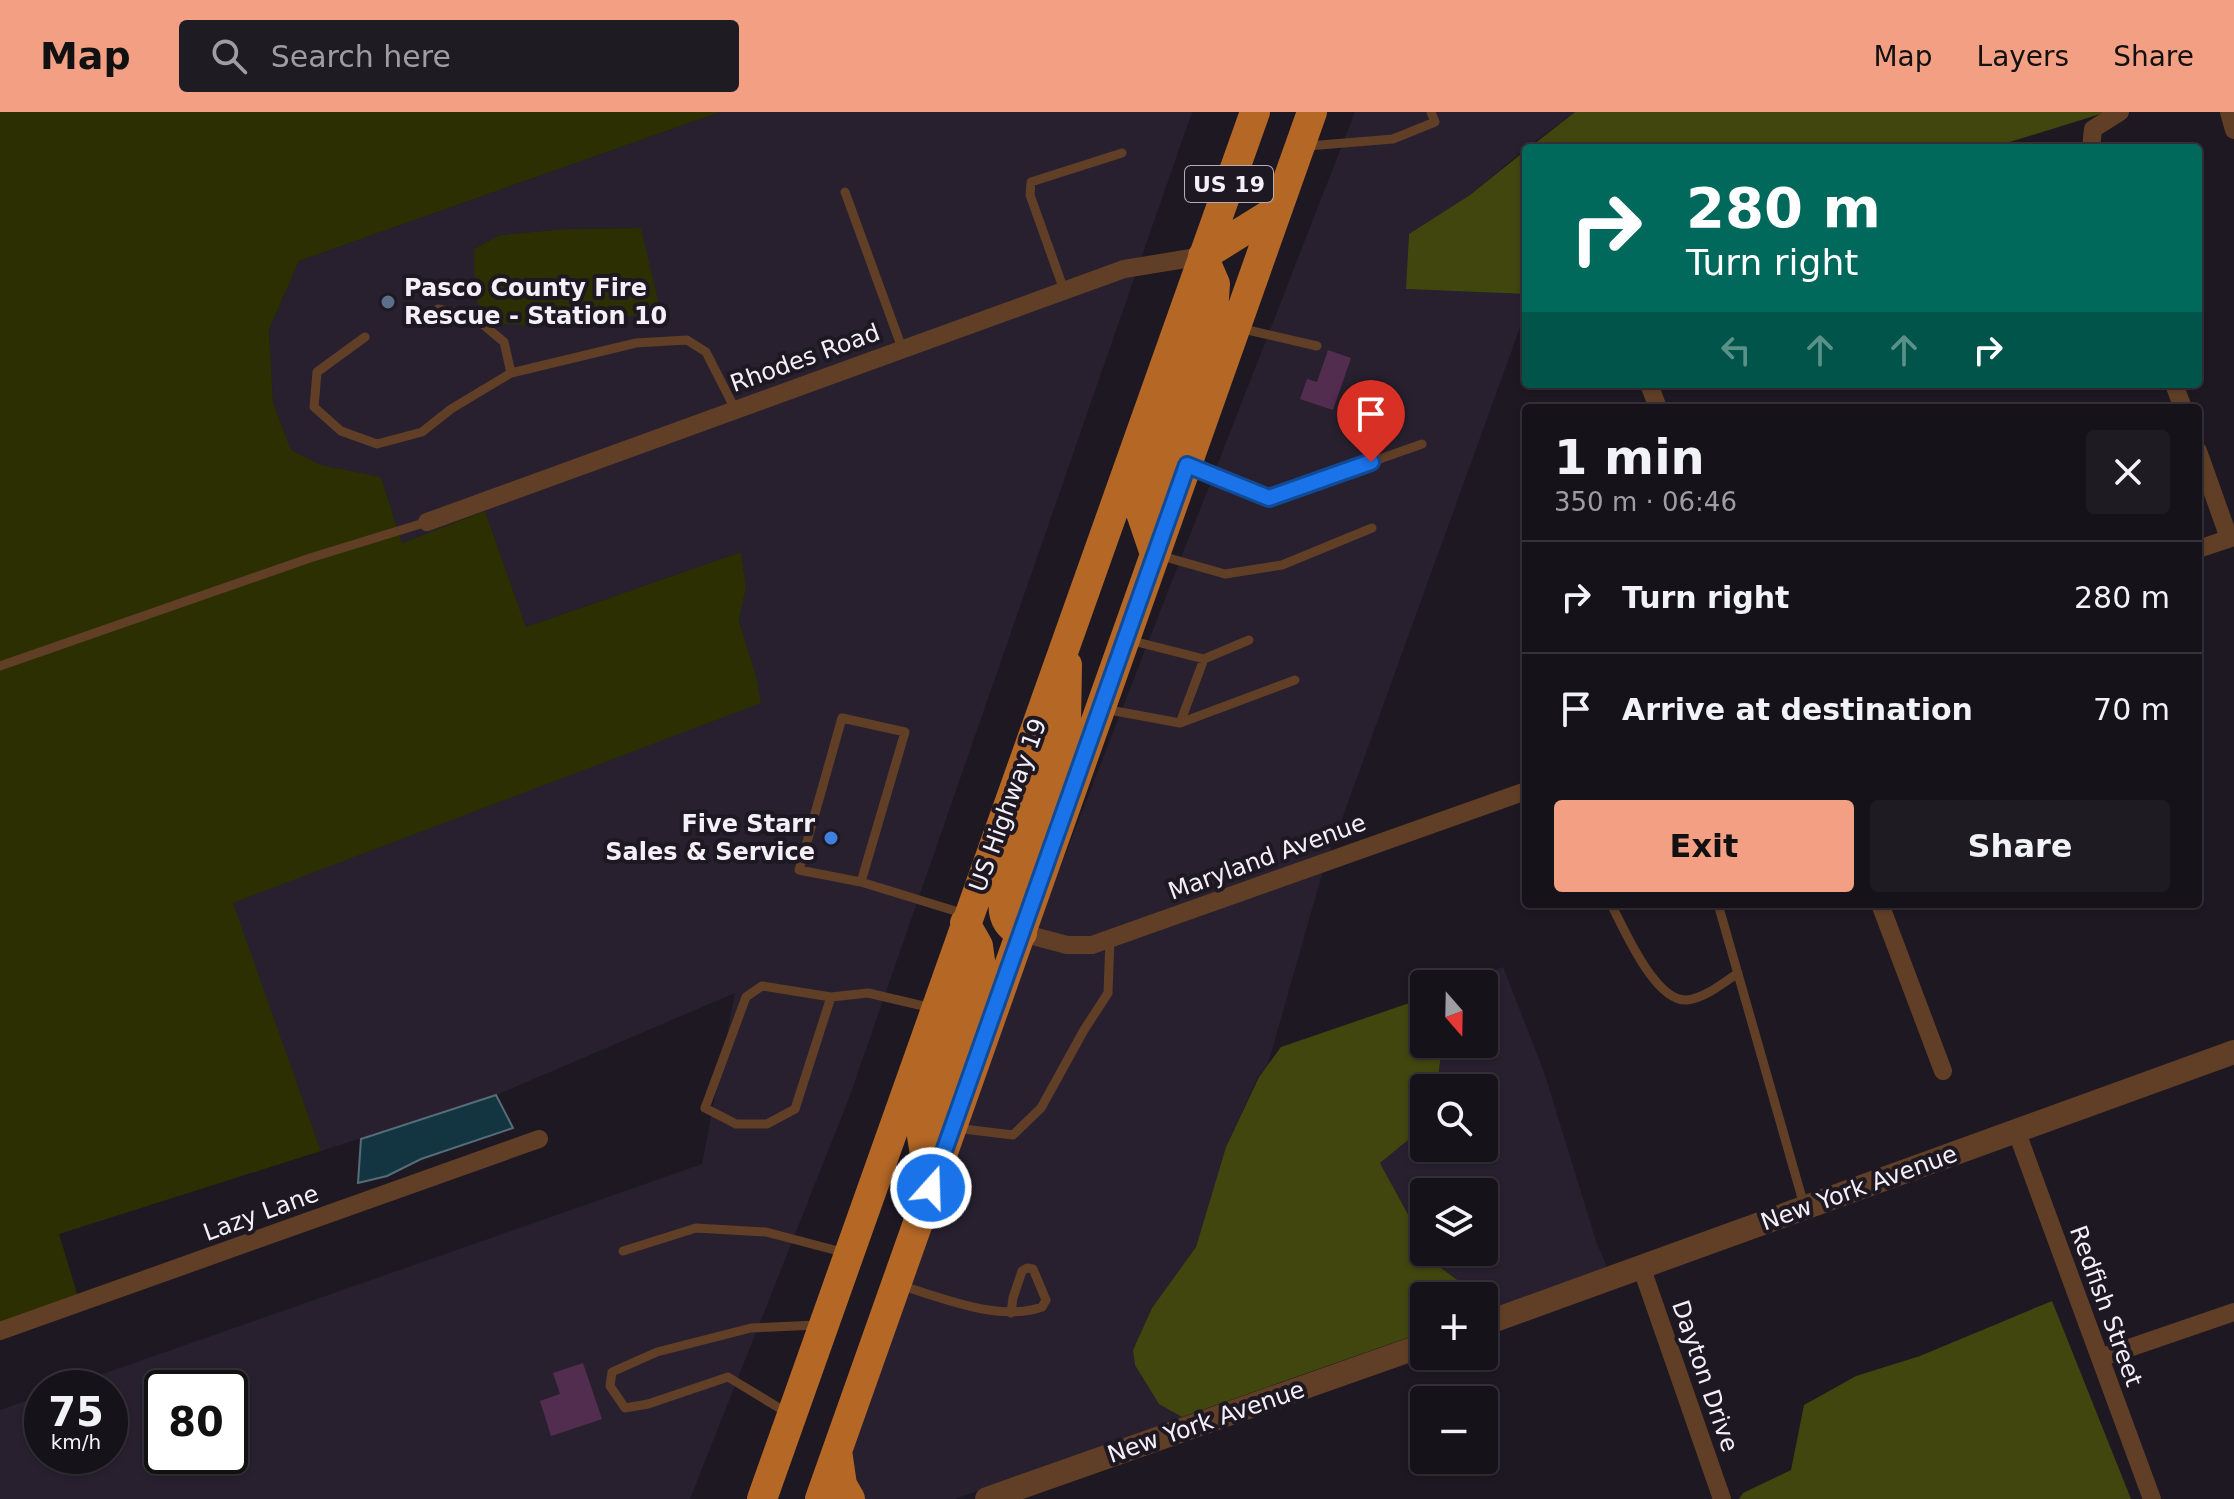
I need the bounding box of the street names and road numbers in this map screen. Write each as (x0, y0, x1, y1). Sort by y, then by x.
road number: US 19 (1185, 166, 1273, 202)
street label: Rhodes Road (726, 318, 884, 398)
street label: US Highway 19 (964, 715, 1052, 895)
street label: Maryland Avenue (1164, 808, 1370, 906)
street label: New York Avenue (1757, 1139, 1961, 1237)
street label: Lazy Lane (200, 1179, 322, 1247)
street label: Redfish Street (2064, 1222, 2148, 1390)
street label: Dayton Drive (1666, 1297, 1744, 1455)
street label: New York Avenue (1104, 1375, 1308, 1469)

